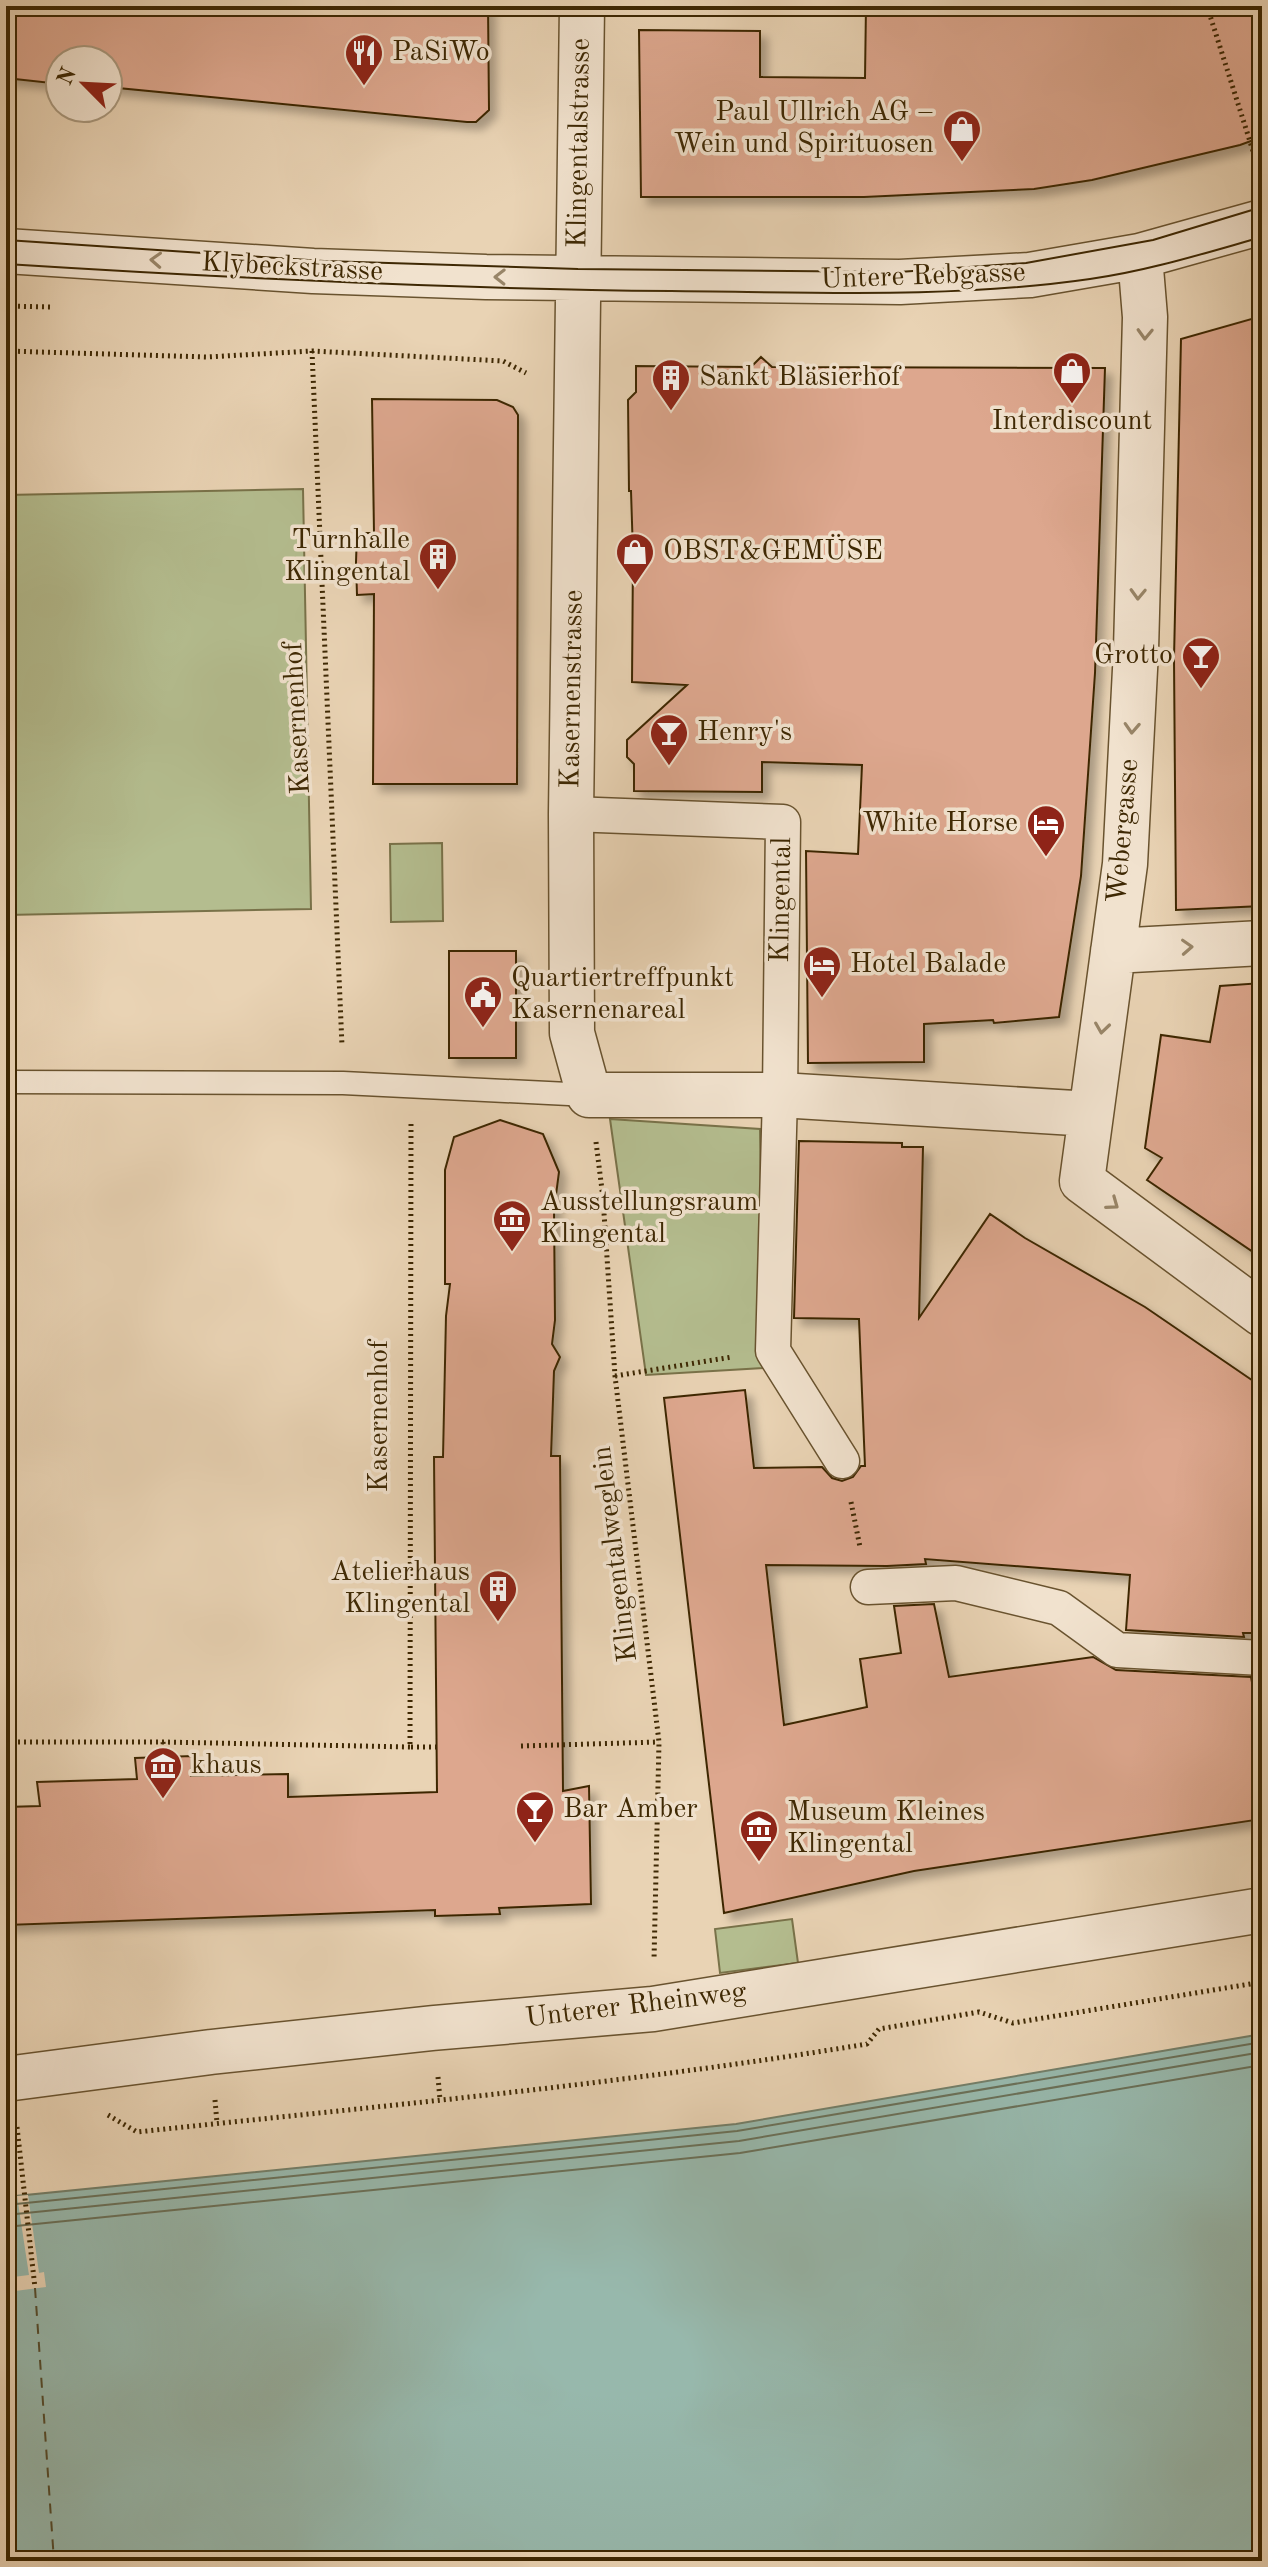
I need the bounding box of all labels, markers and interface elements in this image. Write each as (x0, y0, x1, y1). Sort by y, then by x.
restaurant icon: PaSiWo (343, 32, 385, 87)
street label: Klingentalstrasse (564, 38, 596, 248)
place label: PaSiWo (392, 39, 490, 67)
north arrow (44, 44, 124, 124)
text: N (54, 64, 81, 89)
place label: Paul Ullrich AG – Wein und Spirituosen (674, 99, 934, 159)
shop icon: Paul Ullrich AG – Wein und Spirituosen (941, 108, 983, 163)
street label: Klybeckstrasse (200, 249, 384, 287)
one-way arrow (150, 252, 163, 269)
street label: Untere Rebgasse (820, 259, 1026, 295)
one-way arrow (493, 269, 506, 286)
one-way arrow (1136, 328, 1154, 341)
shop icon: Interdiscount (1051, 350, 1093, 405)
building icon: Sankt Bläsierhof (650, 357, 692, 412)
place label: Sankt Bläsierhof (699, 364, 902, 392)
place label: Interdiscount (992, 408, 1152, 436)
place label: Turnhalle Klingental (284, 527, 410, 587)
shop icon: OBST&GEMÜSE (614, 531, 656, 586)
place label: OBST&GEMÜSE (663, 534, 883, 566)
building icon: Turnhalle Klingental (417, 536, 459, 591)
one-way arrow (1129, 588, 1147, 601)
street label: Kasernenstrasse (557, 589, 589, 789)
bar icon: Grotto (1180, 635, 1222, 690)
street label: Kasernenhof (280, 639, 316, 795)
place label: Grotto (1094, 642, 1173, 670)
bar icon: Henry's (648, 712, 690, 767)
place label: Henry's (697, 719, 792, 747)
one-way arrow (1124, 722, 1141, 735)
street label: Webergasse (1104, 758, 1144, 904)
hotel icon: White Horse (1025, 803, 1067, 858)
place label: White Horse (862, 810, 1018, 838)
street label: Klingental (767, 837, 797, 963)
one-way arrow (1181, 939, 1194, 956)
hotel icon: Hotel Balade (801, 944, 843, 999)
place label: Hotel Balade (850, 951, 1006, 979)
place label: Quartiertreffpunkt Kasernenareal (511, 965, 734, 1025)
public building icon: Quartiertreffpunkt Kasernenareal (462, 974, 504, 1029)
one-way arrow (1094, 1021, 1111, 1035)
place label: Ausstellungsraum Klingental (540, 1189, 758, 1249)
one-way arrow (1104, 1194, 1119, 1209)
museum icon: Ausstellungsraum Klingental (491, 1198, 533, 1253)
street label: Kasernenhof (366, 1338, 394, 1493)
street label: Klingentalweglein (589, 1444, 643, 1664)
place label: Atelierhaus Klingental (330, 1559, 470, 1619)
building icon: Atelierhaus Klingental (477, 1568, 519, 1623)
museum icon: khaus (142, 1745, 184, 1800)
place label: khaus (191, 1752, 262, 1780)
bar icon: Bar Amber (514, 1789, 556, 1844)
place label: Bar Amber (563, 1796, 698, 1824)
place label: Museum Kleines Klingental (787, 1799, 985, 1859)
museum icon: Museum Kleines Klingental (738, 1808, 780, 1863)
street label: Unterer Rheinweg (524, 1979, 748, 2033)

